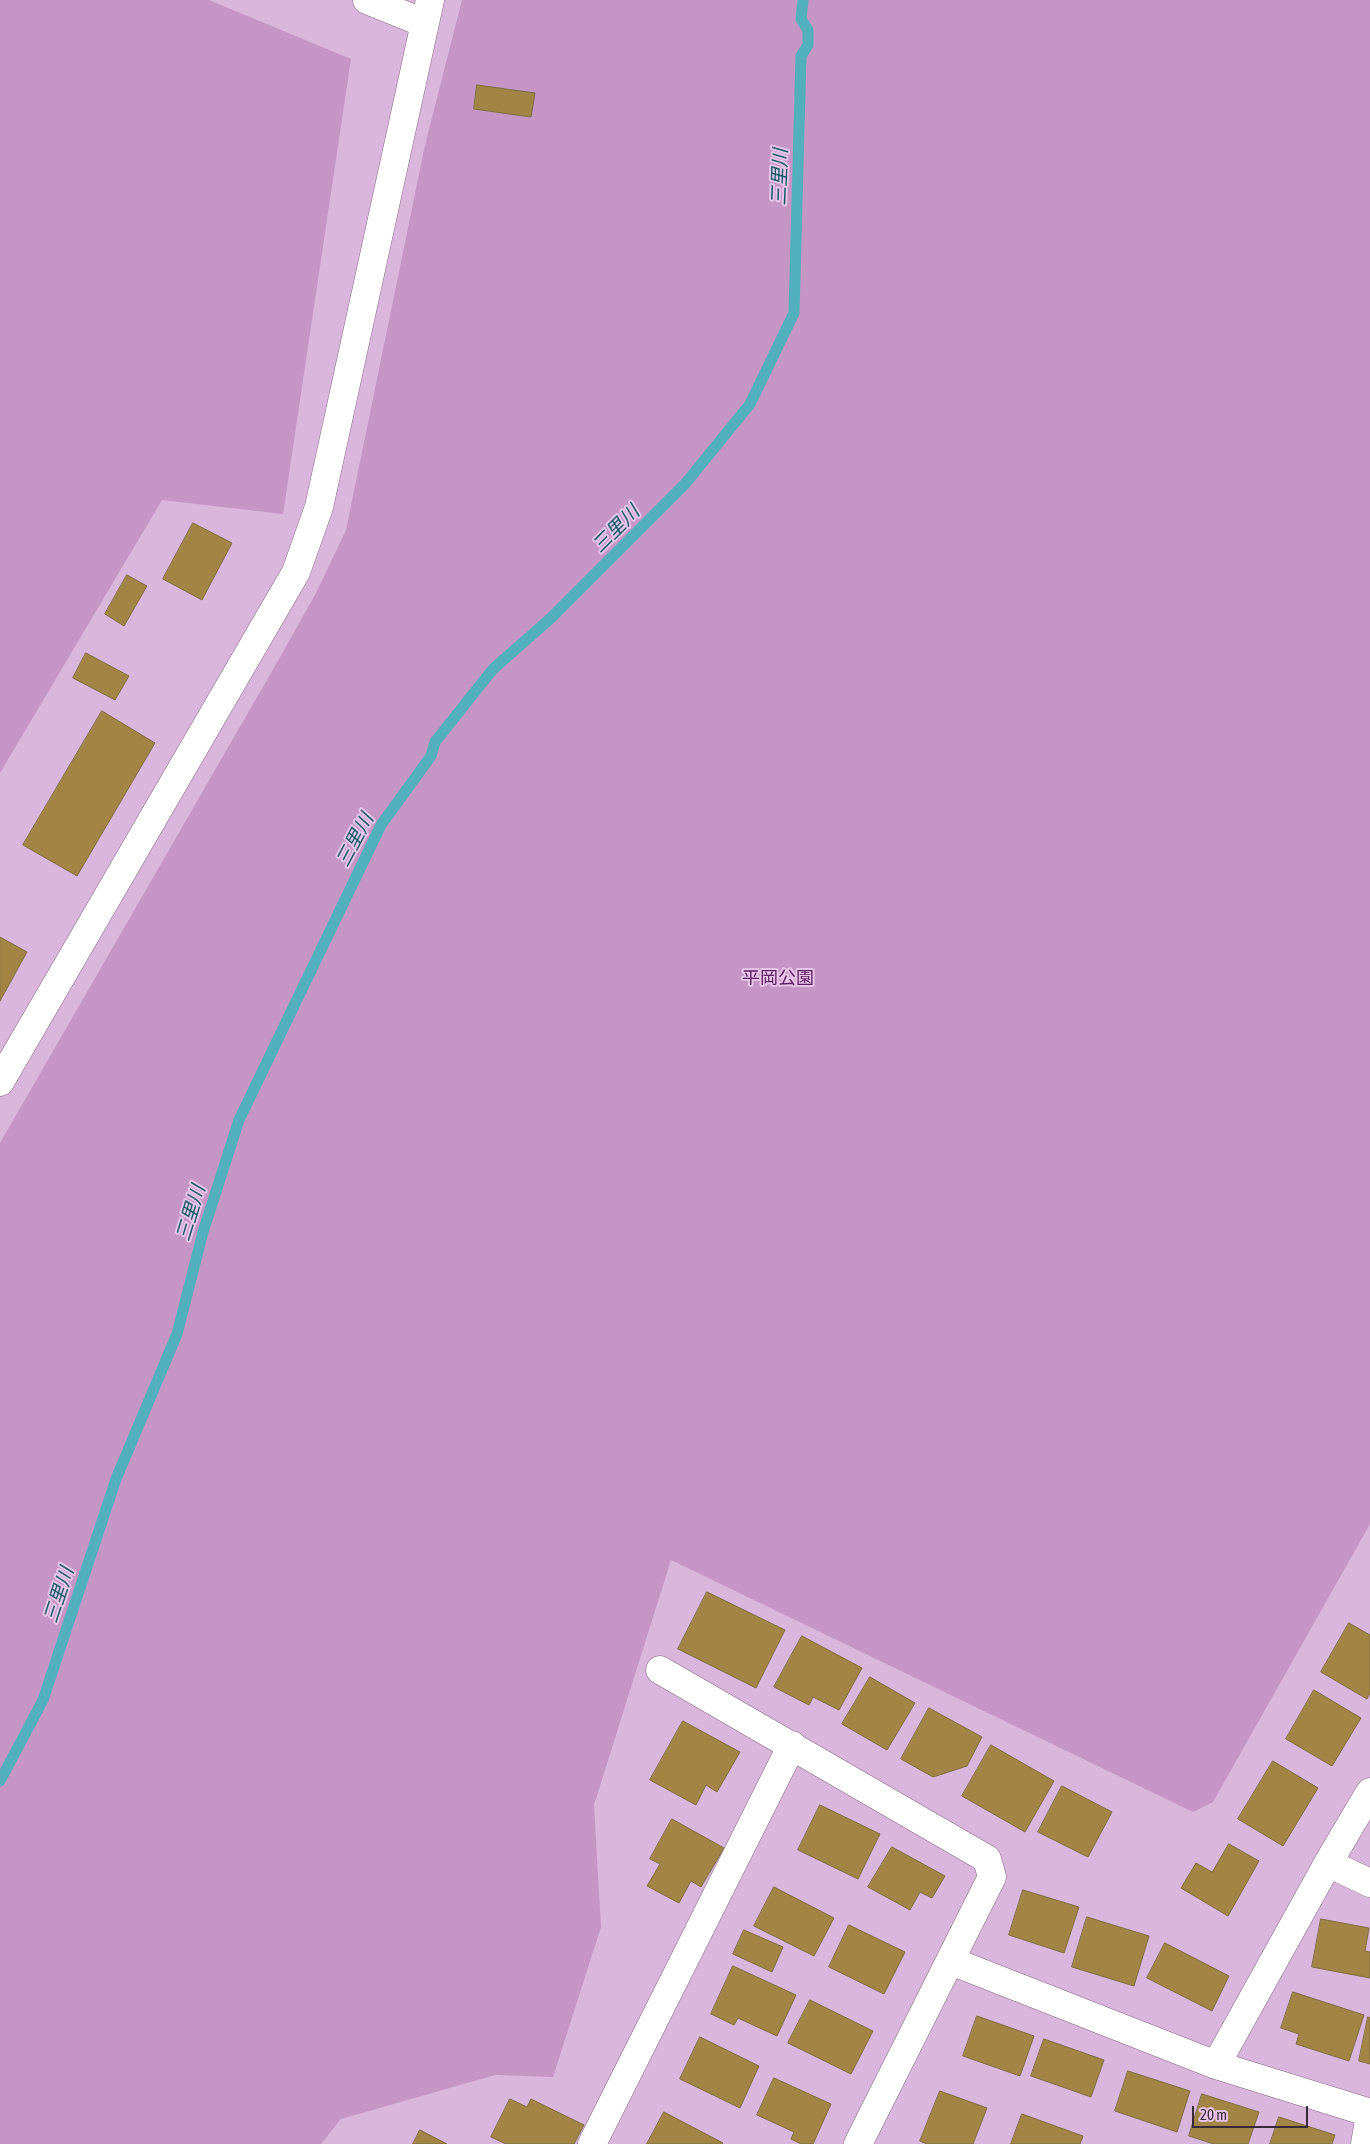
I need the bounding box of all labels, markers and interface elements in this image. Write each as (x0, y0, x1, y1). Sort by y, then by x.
water label: 三里川 (768, 148, 792, 206)
water label: 三里川 (588, 501, 644, 557)
water label: 三里川 (332, 809, 378, 871)
park label: 平岡公園 (742, 967, 814, 989)
water label: 三里川 (172, 1182, 210, 1244)
water label: 三里川 (39, 1564, 79, 1626)
scale bar (1195, 2096, 1311, 2128)
text: 20 m (1200, 2106, 1227, 2123)

